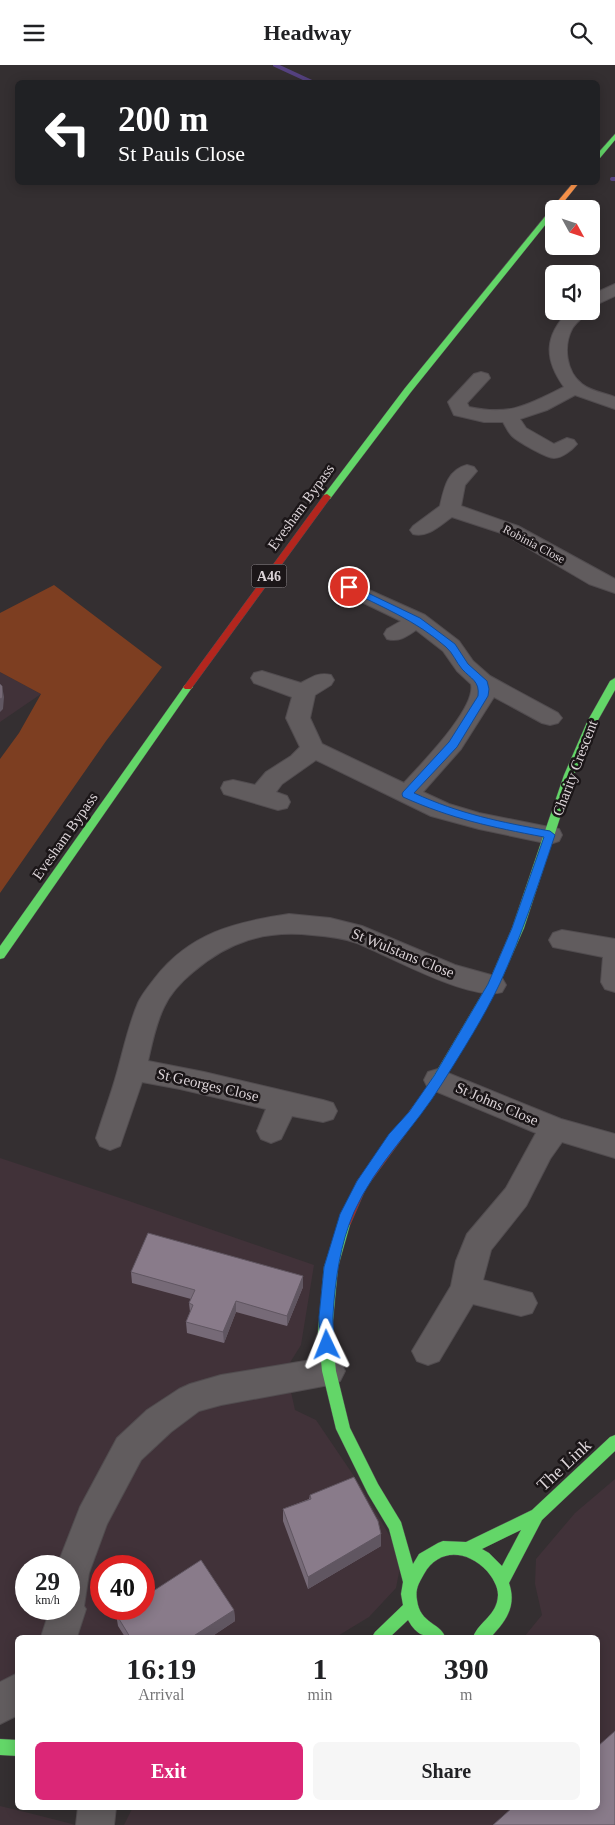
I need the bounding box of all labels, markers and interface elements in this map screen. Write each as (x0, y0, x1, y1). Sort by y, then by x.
icon: menu (20, 19, 48, 47)
icon: search (567, 19, 595, 47)
text: Headway (264, 20, 352, 45)
icon: left (35, 100, 100, 165)
text: 200 m (118, 100, 208, 139)
text: St Pauls Close (118, 141, 245, 166)
north arrow (545, 200, 600, 255)
map controls (545, 200, 600, 320)
button: sound (545, 265, 600, 320)
street label: Evesham Bypass (265, 461, 338, 553)
street label: Robinia Close (501, 522, 567, 566)
road number: A46 (252, 565, 286, 587)
pin (328, 566, 370, 608)
icon: arrive (335, 573, 363, 601)
street label: Charity Crescent (549, 717, 601, 818)
street label: Evesham Bypass (29, 789, 101, 882)
street label: St Wulstans Close (349, 925, 457, 981)
street label: St Georges Close (156, 1066, 261, 1105)
street label: St Johns Close (453, 1079, 541, 1129)
position arrow (300, 1318, 352, 1370)
street label: The Link (533, 1435, 595, 1495)
speed limit sign: 40 (90, 1555, 155, 1620)
text: 29 (35, 1568, 60, 1595)
text: km/h (35, 1593, 60, 1607)
text: 16:19 (126, 1652, 196, 1685)
text: 1 (312, 1652, 327, 1685)
text: 390 (444, 1652, 489, 1685)
text: Arrival (138, 1686, 184, 1703)
text: min (308, 1686, 332, 1703)
text: m (460, 1686, 472, 1703)
button: Exit (35, 1742, 303, 1800)
button: Share (313, 1742, 580, 1800)

